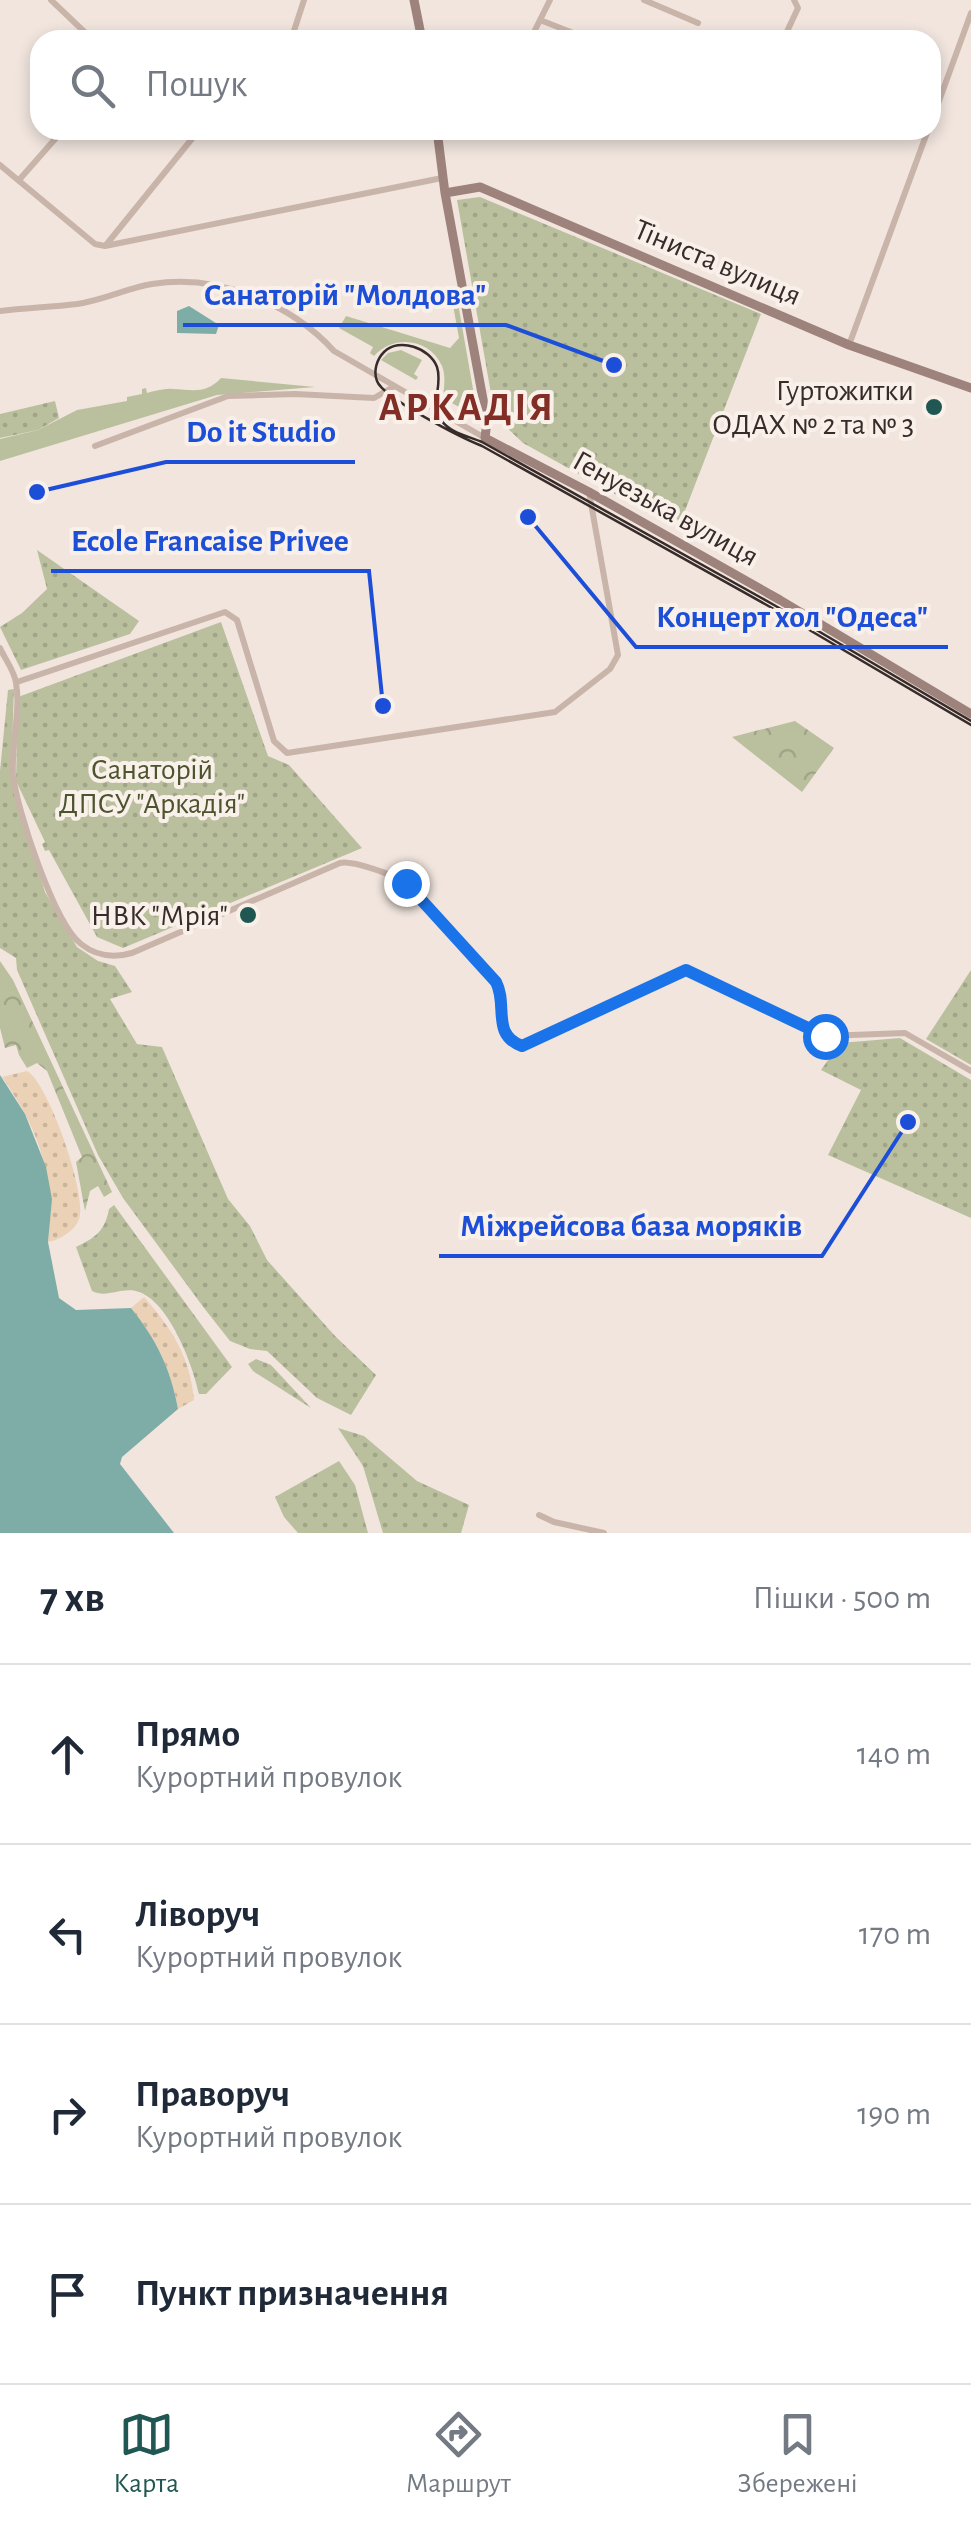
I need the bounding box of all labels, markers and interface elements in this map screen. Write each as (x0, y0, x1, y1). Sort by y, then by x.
search box (30, 30, 941, 140)
icon: search (65, 58, 120, 113)
text: Пошук (145, 66, 248, 104)
street label: Тіниста вулиця (630, 214, 805, 311)
callout: Санаторій "Молдова" (183, 263, 506, 325)
text: Санаторій "Молдова" (204, 279, 486, 311)
place label: Гуртожитки ОДАХ № 2 та № 3 (712, 376, 914, 440)
district label: АРКАДІЯ (378, 388, 556, 428)
marker: Гуртожитки ОДАХ № 2 та № 3 (923, 396, 945, 418)
callout: Do it Studio (166, 400, 355, 462)
text: Do it Studio (186, 416, 336, 448)
street label: Генуезька вулиця (568, 446, 763, 572)
callout: Ecole Francaise Privee (51, 509, 369, 571)
text: Ecole Francaise Privee (71, 525, 349, 557)
callout: Концерт хол "Одеса" (636, 585, 948, 647)
text: Концерт хол "Одеса" (656, 601, 928, 633)
park label: Санаторій ДПСУ "Аркадія" (59, 755, 245, 819)
route end (384, 861, 430, 907)
place label: НВК "Мрія" (91, 901, 228, 931)
marker: НВК "Мрія" (237, 904, 259, 926)
route start (803, 1014, 849, 1060)
callout: Міжрейсова база моряків (439, 1194, 822, 1256)
text: Міжрейсова база моряків (460, 1210, 802, 1242)
text: 7 хв (40, 1577, 105, 1619)
text: Пішки · 500 m (753, 1582, 931, 1614)
text: Прямо (135, 1716, 240, 1754)
icon: ahead (40, 1727, 95, 1782)
text: 140 m (857, 1738, 931, 1770)
text: Курортний провулок (135, 1761, 402, 1793)
text: Ліворуч (135, 1896, 260, 1934)
icon: left (40, 1907, 95, 1962)
text: 170 m (859, 1918, 931, 1950)
text: Курортний провулок (135, 1941, 402, 1973)
text: Праворуч (135, 2076, 290, 2114)
icon: right (40, 2087, 95, 2142)
text: 190 m (857, 2098, 931, 2130)
text: Курортний провулок (135, 2121, 402, 2153)
icon: arrive (40, 2267, 95, 2322)
text: Пункт призначення (135, 2275, 449, 2313)
tab: Карта (113, 2407, 179, 2501)
tab: Маршрут (406, 2407, 511, 2501)
tab: Збережені (737, 2407, 858, 2501)

